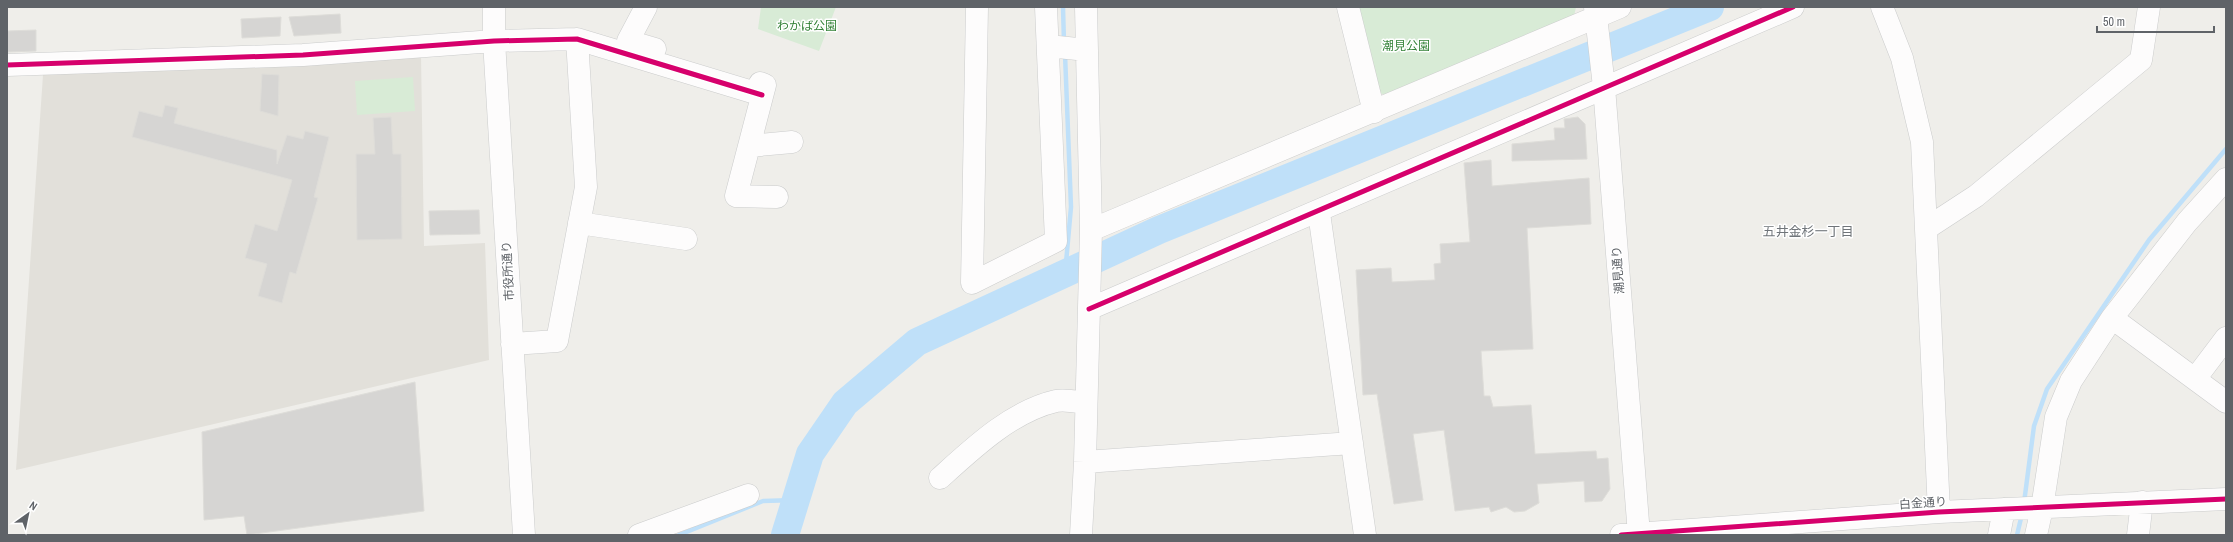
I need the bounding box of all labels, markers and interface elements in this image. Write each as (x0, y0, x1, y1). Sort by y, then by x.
scale bar (2097, 8, 2214, 34)
text: 50 m (2103, 14, 2125, 30)
park label: わかば公園 (777, 18, 837, 34)
park label: 潮見公園 (1382, 38, 1430, 54)
district label: 五井金杉一丁目 (1762, 223, 1854, 240)
street label: 市役所通り (498, 241, 518, 301)
street label: 潮見通り (1608, 245, 1628, 295)
street label: 白金通り (1898, 493, 1948, 513)
north arrow (8, 494, 48, 534)
text: N (27, 498, 40, 513)

